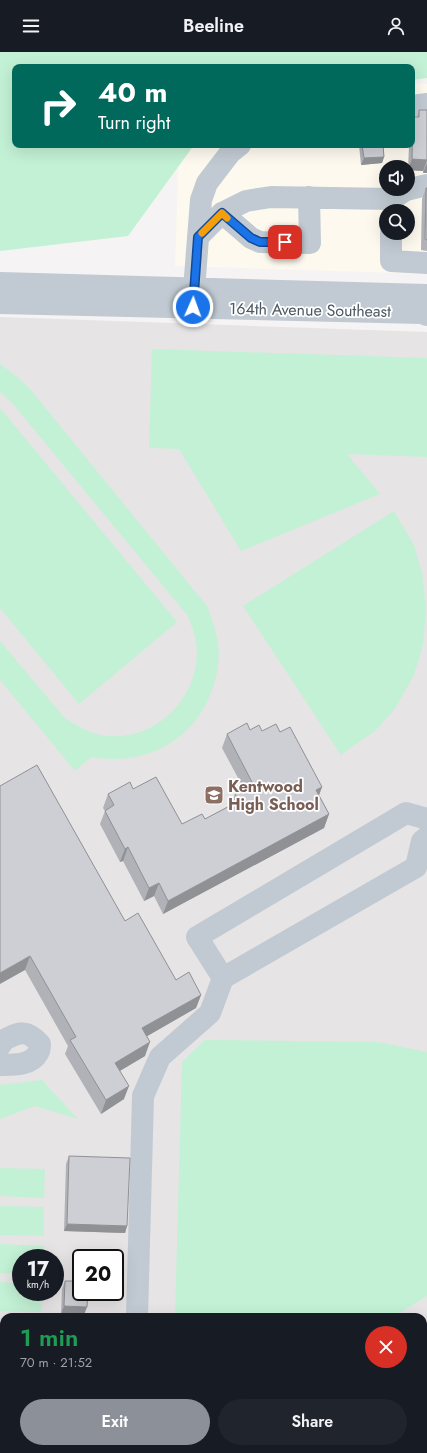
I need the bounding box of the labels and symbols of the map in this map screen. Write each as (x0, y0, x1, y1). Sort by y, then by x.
pin (268, 225, 302, 259)
position arrow (172, 286, 214, 328)
street label: 164th Avenue Southeast (229, 297, 391, 323)
place label: Kentwood High School (228, 775, 319, 816)
school or university icon: Kentwood High School (203, 784, 225, 806)
speed limit sign: 20 (72, 1249, 124, 1301)

